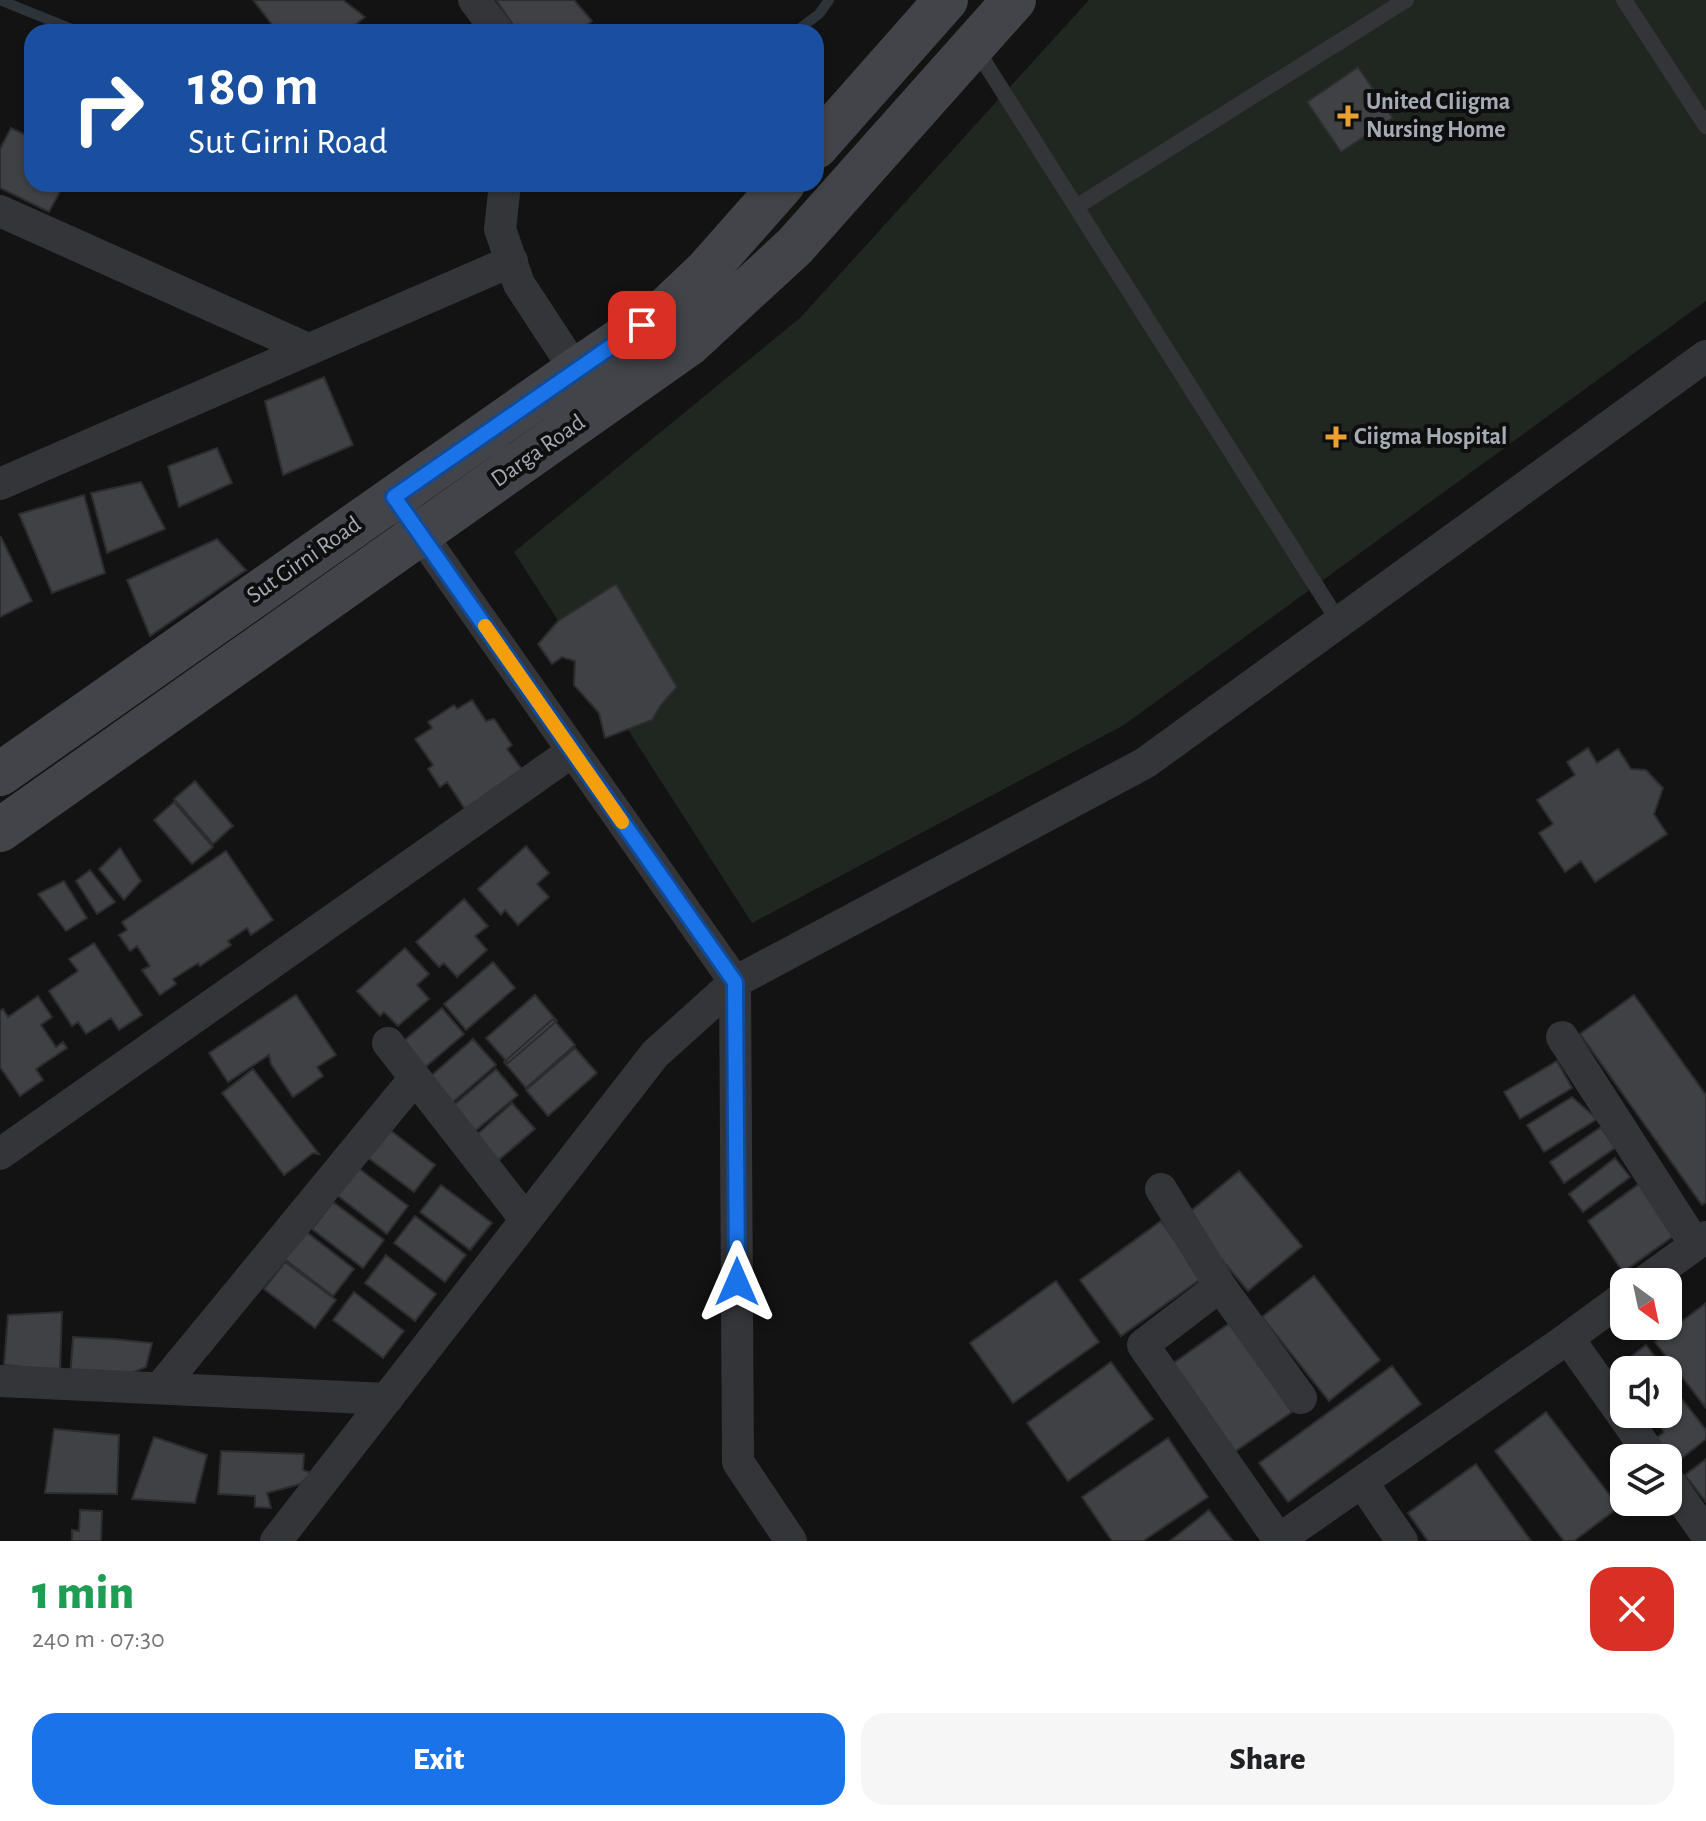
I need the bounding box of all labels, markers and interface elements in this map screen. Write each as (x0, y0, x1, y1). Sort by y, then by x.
icon: right (56, 56, 160, 160)
text: 180 m (188, 59, 319, 115)
place label: United CIiigma Nursing Home (1366, 90, 1510, 142)
marker: United CIiigma Nursing Home (1337, 105, 1359, 127)
text: Sut Girni Road (188, 124, 388, 160)
pin (608, 291, 676, 359)
icon: arrive (620, 303, 664, 347)
street label: Darga Road (487, 410, 589, 492)
place label: Ciigma Hospital (1354, 425, 1507, 449)
marker: Ciigma Hospital (1325, 426, 1347, 448)
street label: Sut Girni Road (243, 512, 365, 608)
position arrow (695, 1240, 779, 1324)
north arrow (1610, 1268, 1682, 1340)
map controls (1610, 1268, 1682, 1516)
button: sound (1610, 1356, 1682, 1428)
button: layers (1610, 1444, 1682, 1516)
button: close (1590, 1567, 1674, 1651)
text: 1 min (32, 1570, 134, 1618)
text: 240 m · 07:30 (32, 1626, 165, 1652)
button: Exit (32, 1713, 845, 1805)
button: Share (861, 1713, 1674, 1805)

